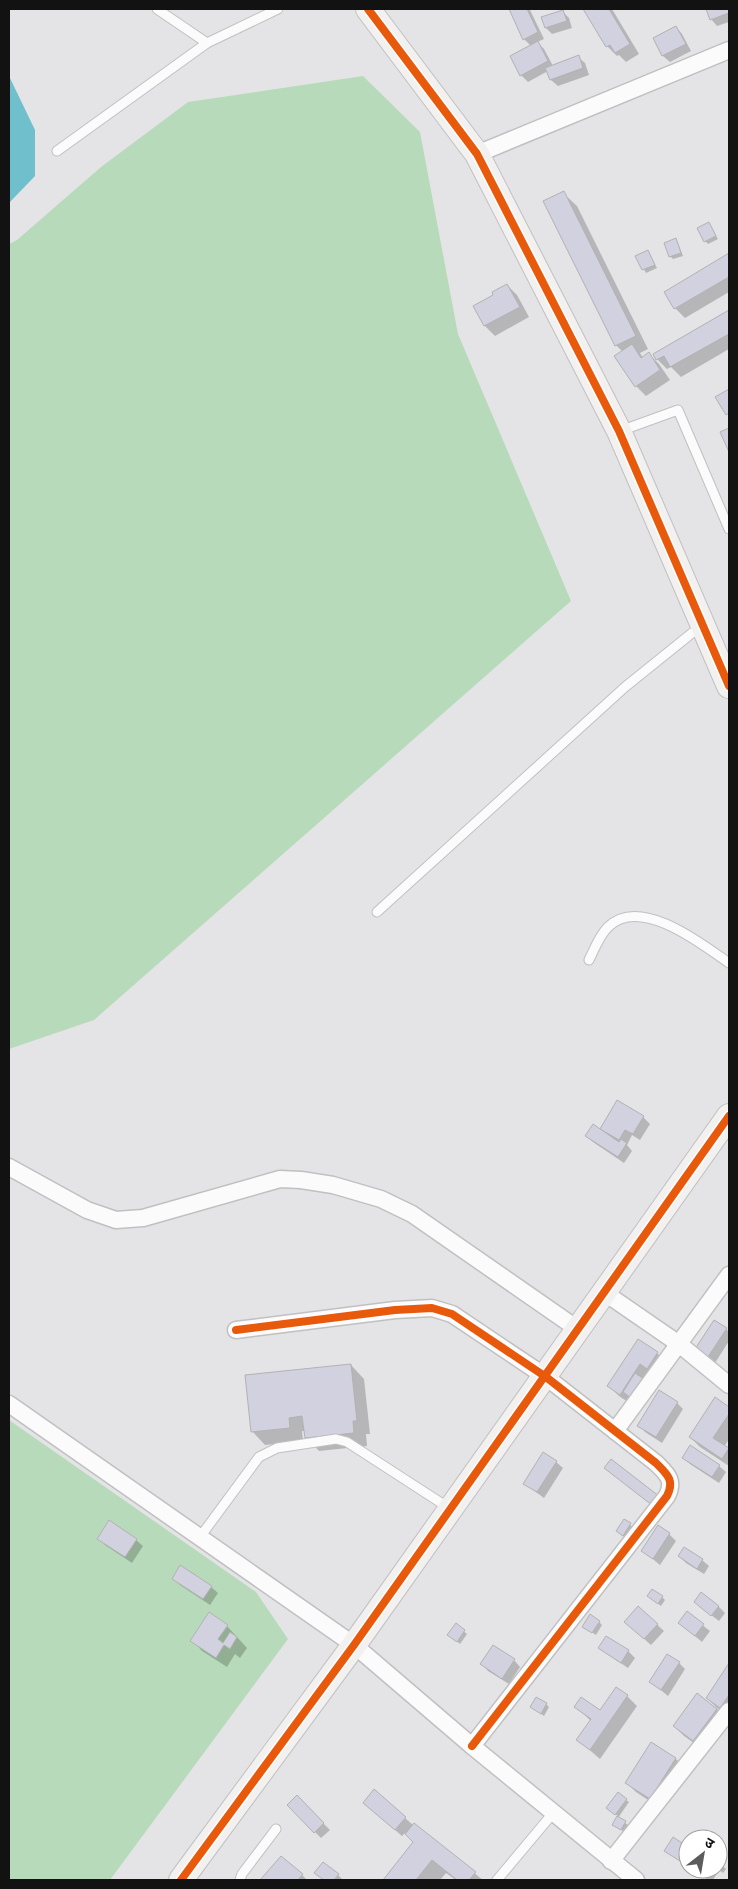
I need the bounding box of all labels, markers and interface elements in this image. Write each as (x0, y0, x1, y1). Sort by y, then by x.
north arrow (678, 1829, 728, 1879)
text: उ (702, 1834, 718, 1852)

